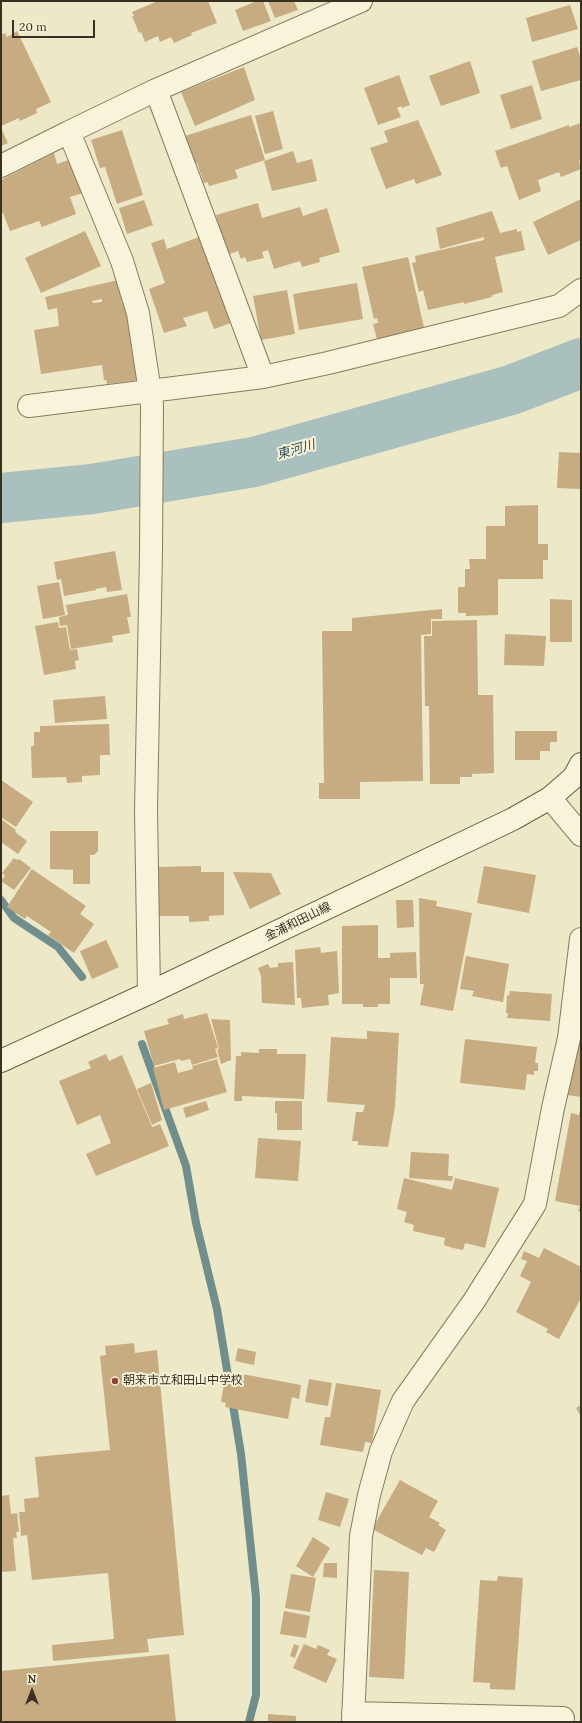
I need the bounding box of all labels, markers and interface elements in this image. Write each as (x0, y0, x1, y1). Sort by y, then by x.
scale bar (14, 12, 97, 38)
text: 20 m (19, 19, 47, 34)
water label: 東河川 (275, 437, 317, 463)
street label: 金浦和田山線 (262, 900, 334, 944)
place label: 朝来市立和田山中学校 (123, 1374, 243, 1388)
marker: 朝来市立和田山中学校 (110, 1376, 120, 1386)
north arrow (12, 1671, 52, 1711)
text: N (28, 1672, 36, 1686)

